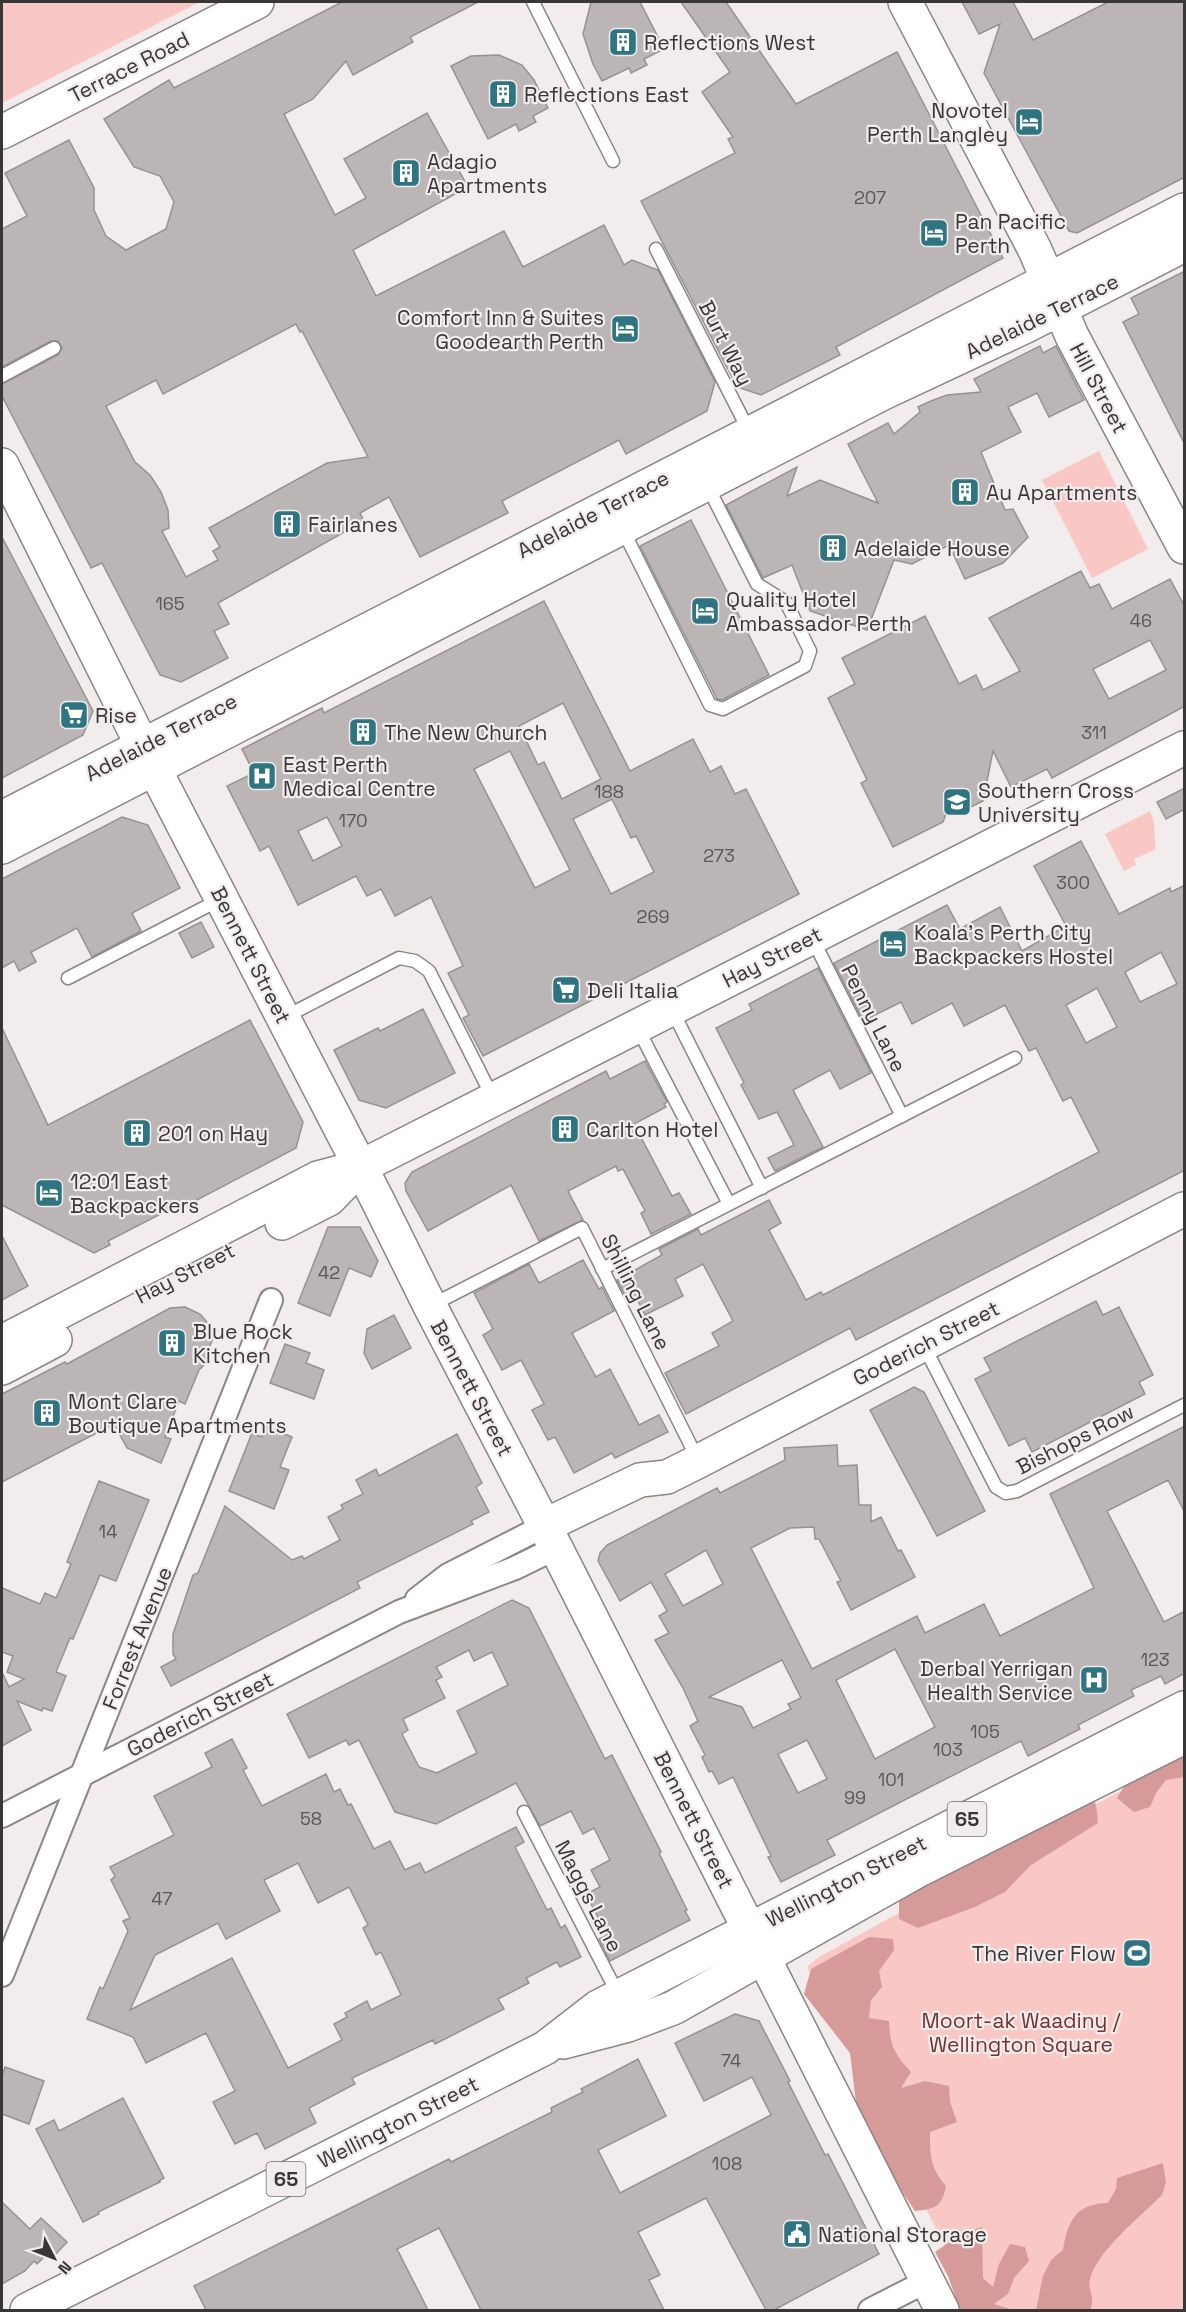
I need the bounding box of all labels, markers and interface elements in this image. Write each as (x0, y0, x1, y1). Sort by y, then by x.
street label: Terrace Road (64, 25, 194, 109)
building icon: Reflections West (607, 26, 639, 58)
place label: Reflections West (644, 29, 816, 56)
building icon: Reflections East (487, 78, 519, 110)
place label: Reflections East (524, 81, 689, 108)
place label: Novotel Perth Langley (867, 97, 1008, 148)
hotel icon: Novotel Perth Langley (1013, 106, 1045, 138)
place label: Adagio Apartments (427, 148, 547, 199)
building icon: Adagio Apartments (390, 157, 422, 189)
house number: 207 (854, 186, 886, 209)
place label: Pan Pacific Perth (955, 208, 1066, 259)
hotel icon: Pan Pacific Perth (918, 217, 950, 249)
street label: Adelaide Terrace (961, 267, 1123, 365)
street label: Burt Way (693, 296, 759, 390)
place label: Comfort Inn & Suites Goodearth Perth (397, 304, 604, 355)
hotel icon: Comfort Inn & Suites Goodearth Perth (609, 313, 641, 345)
street label: Hill Street (1064, 338, 1134, 438)
street label: Adelaide Terrace (512, 464, 674, 564)
building icon: Au Apartments (949, 476, 981, 508)
place label: Au Apartments (986, 479, 1137, 506)
building icon: Fairlanes (271, 508, 303, 540)
place label: Fairlanes (308, 511, 398, 538)
building icon: Adelaide House (817, 532, 849, 564)
place label: Adelaide House (854, 535, 1010, 562)
place label: Quality Hotel Ambassador Perth (726, 586, 912, 637)
house number: 165 (155, 592, 185, 615)
hotel icon: Quality Hotel Ambassador Perth (689, 595, 721, 627)
house number: 46 (1130, 609, 1152, 632)
street label: Adelaide Terrace (80, 687, 242, 787)
supermarket icon: Rise (58, 699, 90, 731)
place label: Rise (95, 702, 137, 729)
building icon: The New Church (347, 716, 379, 748)
place label: The New Church (384, 719, 547, 746)
house number: 311 (1081, 721, 1107, 744)
place label: East Perth Medical Centre (283, 751, 436, 802)
hospital icon: East Perth Medical Centre (246, 760, 278, 792)
place label: Southern Cross University (978, 777, 1134, 828)
house number: 188 (594, 780, 624, 803)
school or university icon: Southern Cross University (941, 786, 973, 818)
house number: 170 (338, 809, 368, 832)
house number: 273 (703, 844, 735, 867)
house number: 300 (1056, 871, 1090, 894)
street label: Bennett Street (205, 882, 297, 1028)
house number: 269 (637, 905, 669, 928)
place label: Koala's Perth City Backpackers Hostel (914, 919, 1113, 970)
street label: Hay Street (718, 920, 826, 994)
hotel icon: Koala's Perth City Backpackers Hostel (877, 928, 909, 960)
street label: Penny Lane (835, 960, 913, 1076)
supermarket icon: Deli Italia (550, 974, 582, 1006)
place label: Deli Italia (587, 977, 678, 1004)
building icon: Carlton Hotel (549, 1113, 581, 1145)
place label: Carlton Hotel (586, 1116, 718, 1143)
building icon: 201 on Hay (121, 1117, 153, 1149)
place label: 201 on Hay (158, 1120, 268, 1147)
place label: 12:01 East Backpackers (70, 1168, 199, 1219)
hotel icon: 12:01 East Backpackers (33, 1177, 65, 1209)
street label: Shilling Lane (595, 1229, 677, 1355)
street label: Hay Street (131, 1236, 239, 1310)
house number: 42 (318, 1261, 340, 1284)
street label: Goderich Street (848, 1294, 1004, 1392)
street label: Bennett Street (425, 1315, 519, 1461)
place label: Blue Rock Kitchen (193, 1318, 293, 1369)
building icon: Blue Rock Kitchen (156, 1327, 188, 1359)
place label: Mont Clare Boutique Apartments (68, 1388, 287, 1439)
building icon: Mont Clare Boutique Apartments (31, 1397, 63, 1429)
street label: Bishops Row (1011, 1398, 1139, 1480)
house number: 14 (99, 1520, 117, 1543)
street label: Forrest Avenue (96, 1563, 178, 1713)
house number: 123 (1140, 1648, 1170, 1671)
place label: Derbal Yerrigan Health Service (920, 1655, 1073, 1706)
hospital icon: Derbal Yerrigan Health Service (1078, 1664, 1110, 1696)
street label: Goderich Street (122, 1665, 278, 1763)
house number: 105 (970, 1720, 1000, 1743)
house number: 103 (933, 1738, 963, 1761)
street label: Bennett Street (648, 1747, 740, 1893)
house number: 101 (878, 1768, 904, 1791)
house number: 99 (844, 1786, 866, 1809)
road number: 65 (948, 1802, 986, 1836)
house number: 58 (300, 1807, 322, 1830)
street label: Wellington Street (761, 1829, 931, 1933)
street label: Maggs Lane (549, 1835, 629, 1957)
house number: 47 (152, 1887, 172, 1910)
sports icon: The River Flow (1121, 1937, 1153, 1969)
place label: The River Flow (972, 1940, 1116, 1967)
park label: Moort-ak Waadiny / Wellington Square (922, 2007, 1121, 2058)
house number: 74 (721, 2049, 741, 2072)
street label: Wellington Street (313, 2070, 483, 2174)
house number: 108 (712, 2152, 742, 2175)
road number: 65 (266, 2162, 306, 2196)
public building icon: National Storage (781, 2218, 813, 2250)
place label: National Storage (818, 2221, 987, 2248)
north arrow (24, 2228, 84, 2288)
text: N (53, 2257, 76, 2279)

